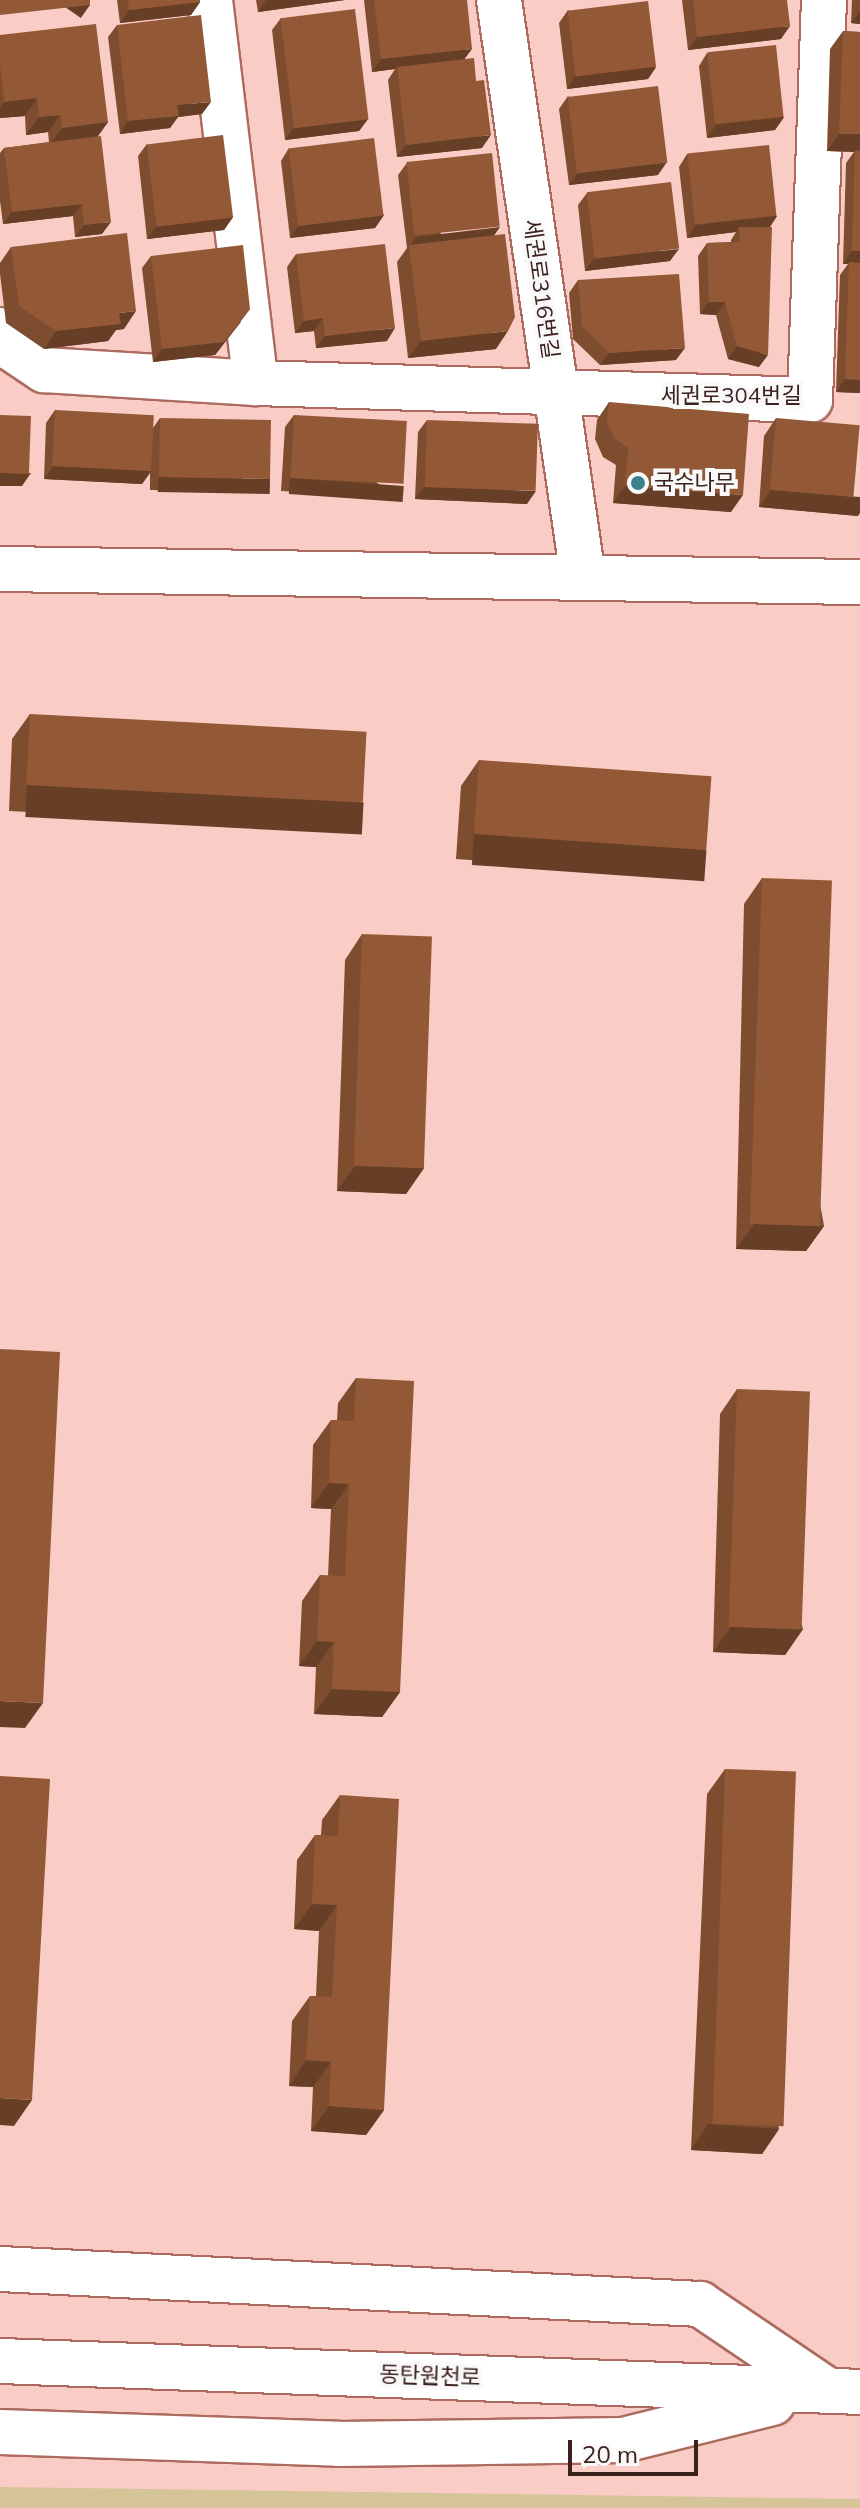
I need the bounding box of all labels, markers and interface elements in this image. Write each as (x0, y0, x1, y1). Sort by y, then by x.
street label: 세권로316번길 (518, 217, 564, 361)
street label: 세권로304번길 (661, 383, 801, 409)
place label: 국수나무 (654, 470, 735, 496)
marker: 국수나무 (629, 474, 647, 492)
street label: 동탄원천로 (379, 2361, 481, 2391)
scale bar (572, 2424, 702, 2474)
text: 20 m (582, 2439, 638, 2469)

